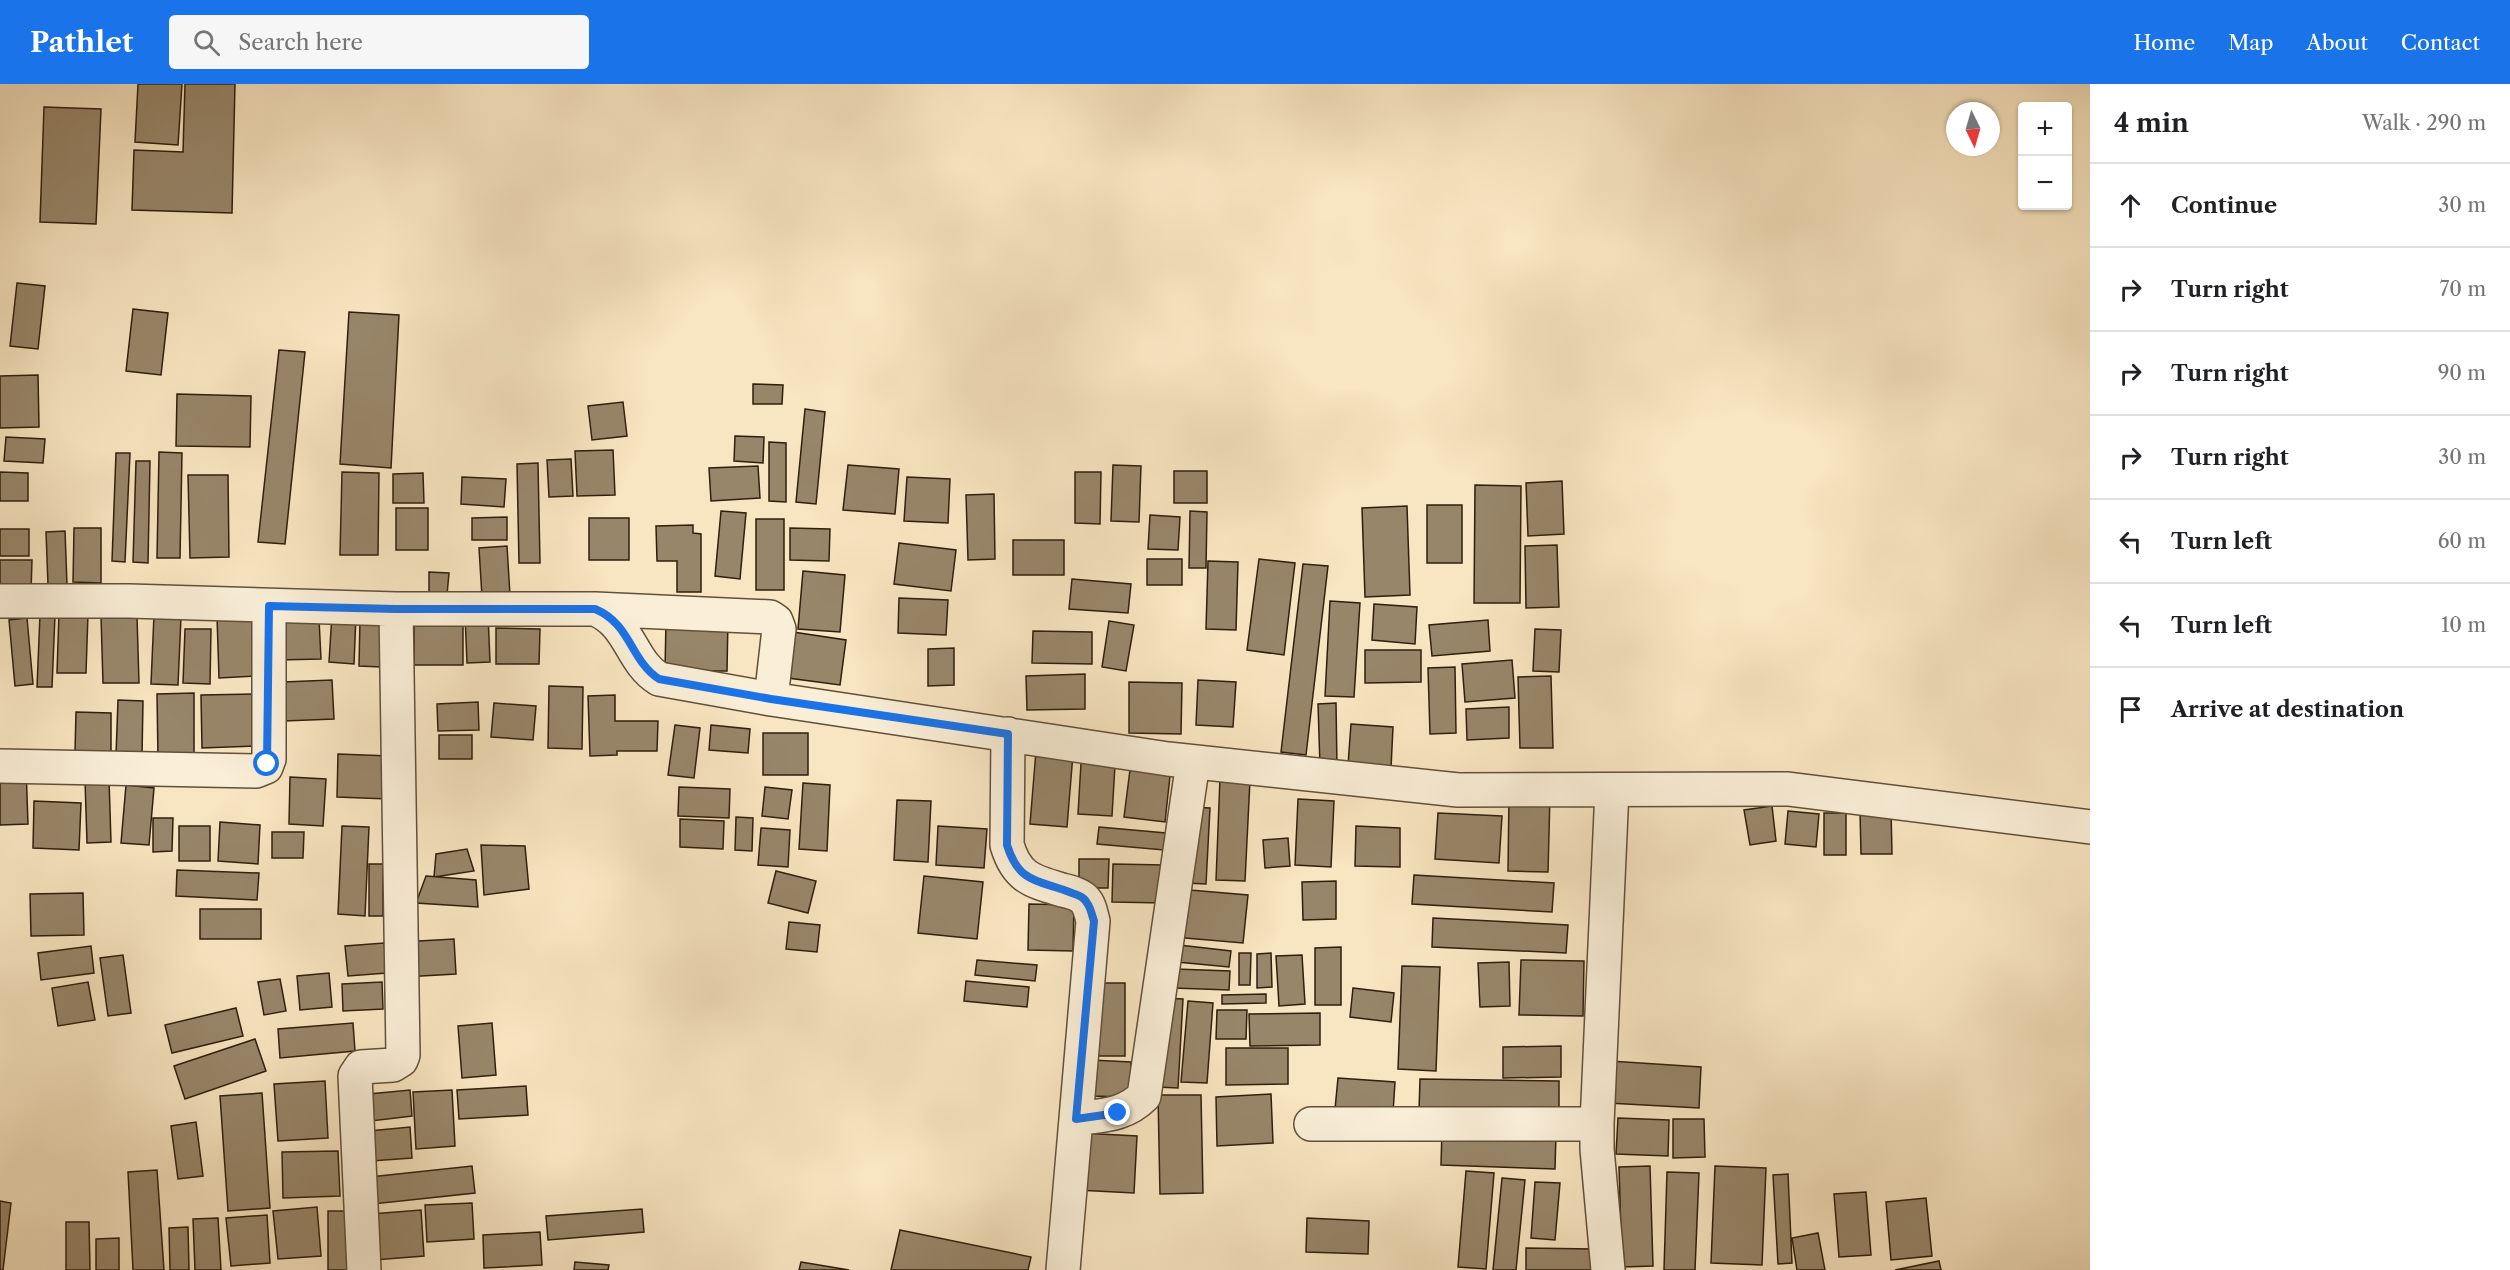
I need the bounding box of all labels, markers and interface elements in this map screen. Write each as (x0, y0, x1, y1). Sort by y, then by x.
search box (169, 15, 589, 69)
text: Pathlet (30, 25, 133, 59)
icon: search (190, 26, 223, 59)
text: Search here (238, 29, 363, 56)
text: Home (2134, 30, 2195, 55)
text: Map (2228, 30, 2273, 55)
text: About (2306, 30, 2368, 55)
text: Contact (2401, 30, 2480, 55)
north arrow (1946, 102, 2000, 156)
map controls (2018, 102, 2072, 210)
button: + (2018, 102, 2072, 156)
text: 4 min (2114, 107, 2189, 139)
text: Walk · 290 m (2362, 111, 2486, 135)
button: − (2018, 156, 2072, 210)
icon: ahead (2114, 189, 2147, 222)
text: Continue (2171, 192, 2277, 219)
text: 30 m (2438, 193, 2486, 217)
icon: right (2114, 273, 2147, 306)
text: Turn right (2171, 276, 2289, 303)
text: 70 m (2440, 277, 2486, 301)
icon: right (2114, 357, 2147, 390)
text: Turn right (2171, 360, 2289, 387)
text: 90 m (2438, 361, 2486, 385)
icon: right (2114, 441, 2147, 474)
text: Turn right (2171, 444, 2289, 471)
text: 30 m (2438, 445, 2486, 469)
icon: left (2114, 525, 2147, 558)
text: Turn left (2171, 528, 2272, 555)
text: 60 m (2438, 529, 2486, 553)
icon: left (2114, 609, 2147, 642)
text: Turn left (2171, 612, 2272, 639)
text: 10 m (2441, 613, 2486, 637)
icon: arrive (2114, 693, 2147, 726)
text: Arrive at destination (2171, 696, 2404, 723)
route start (253, 750, 279, 776)
route end (1104, 1099, 1130, 1125)

